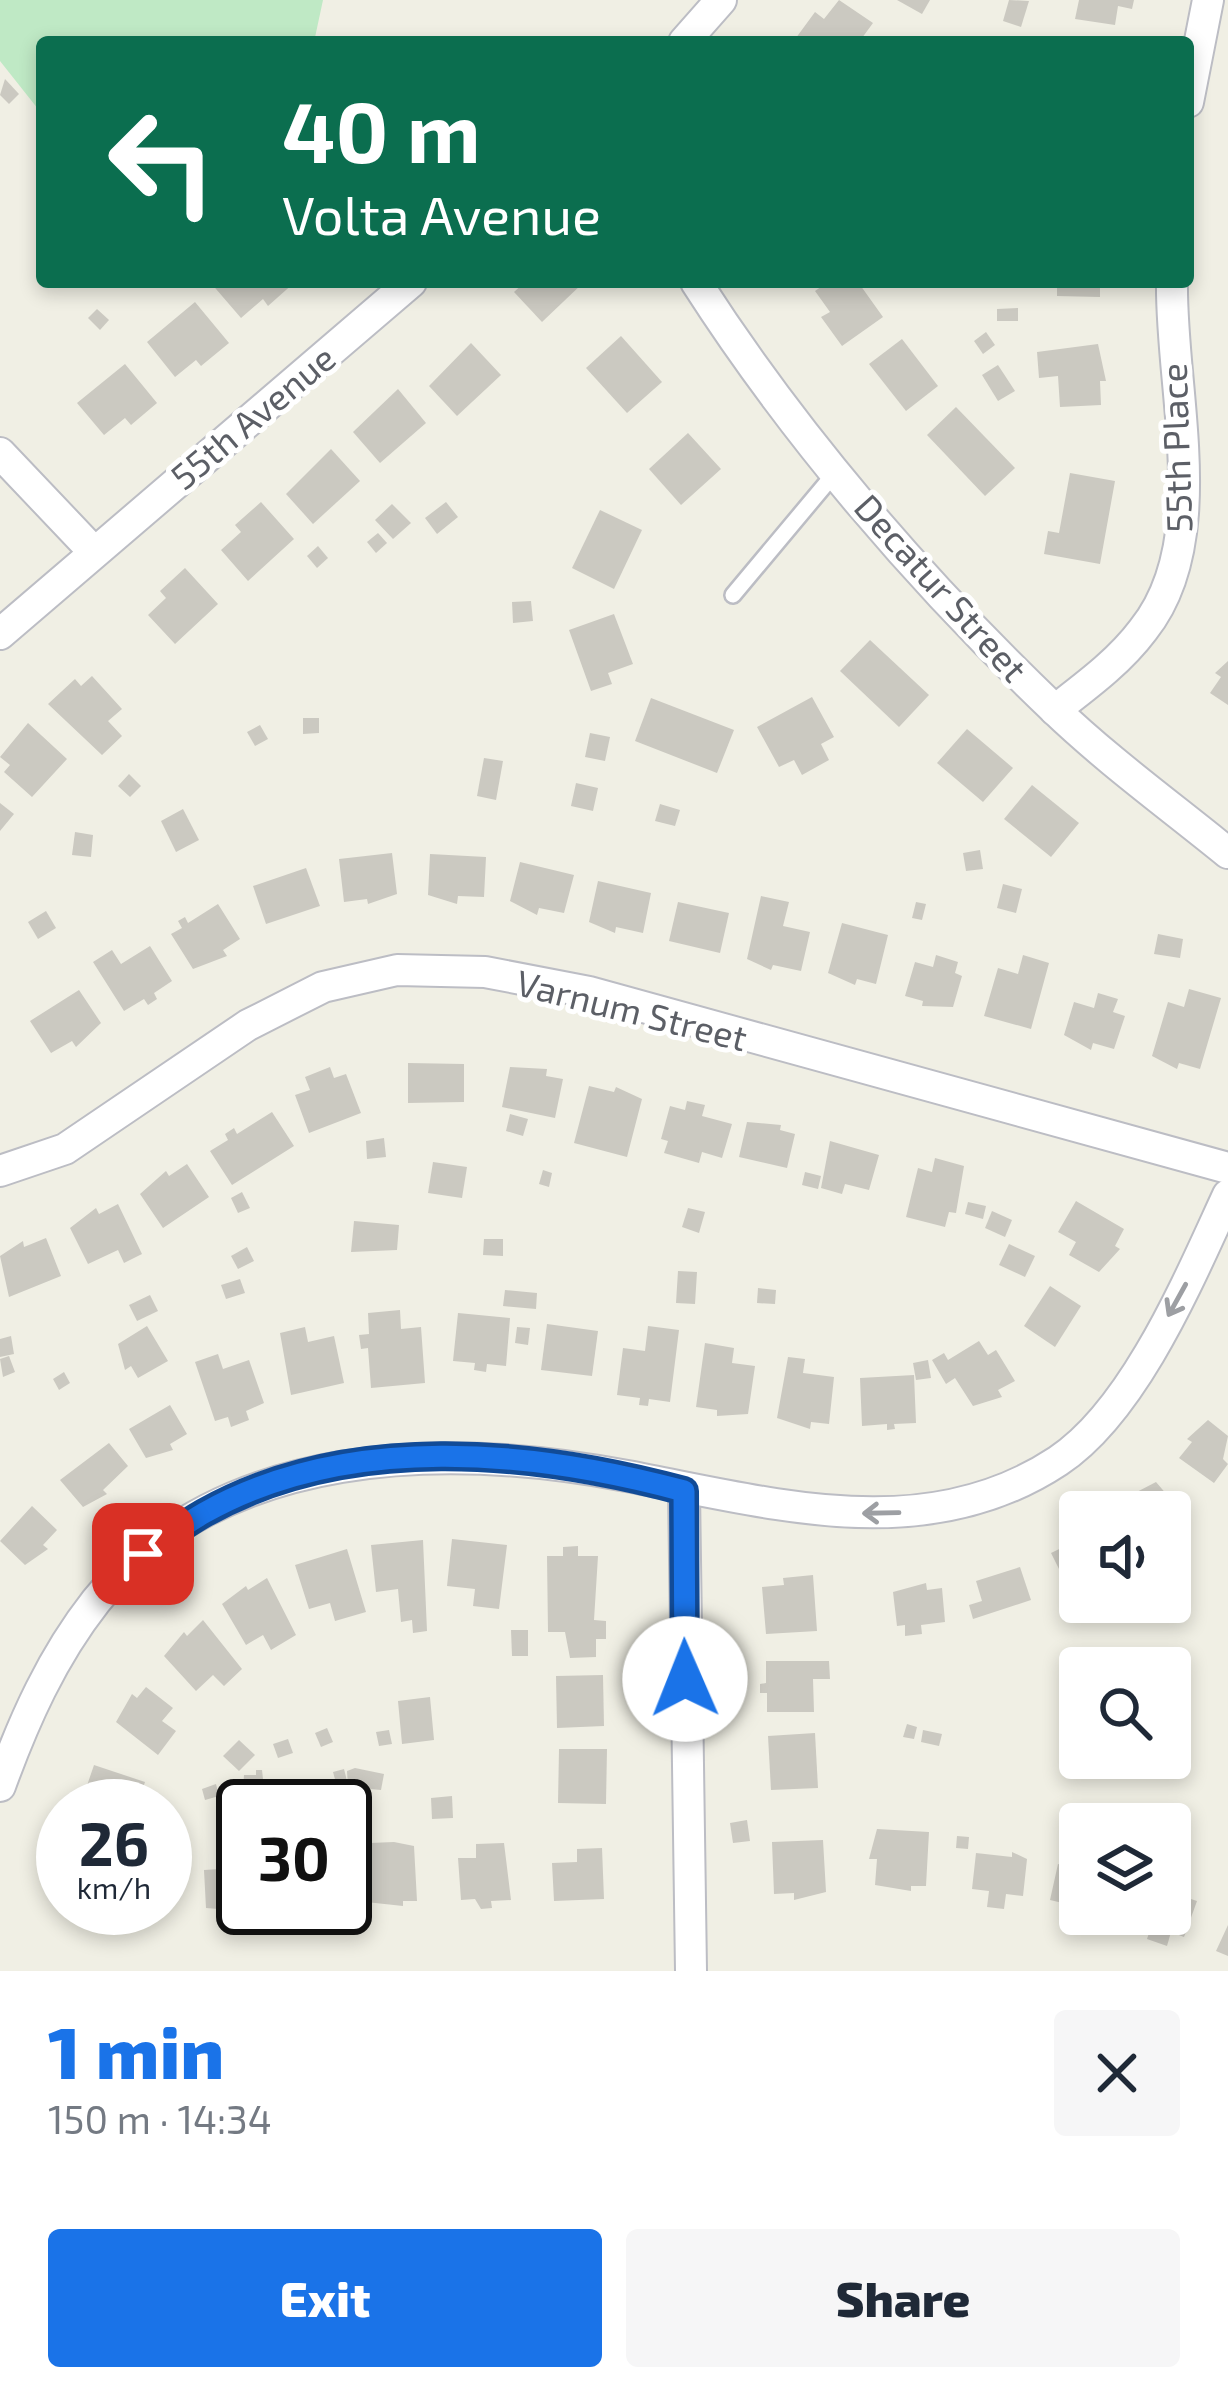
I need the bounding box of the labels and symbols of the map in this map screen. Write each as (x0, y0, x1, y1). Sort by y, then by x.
street label: 55th Avenue (161, 335, 343, 497)
street label: 55th Place (1151, 362, 1199, 534)
street label: Decatur Street (847, 485, 1037, 689)
street label: Varnum Street (512, 960, 752, 1058)
one-way arrow (1164, 1282, 1188, 1317)
one-way arrow (862, 1502, 901, 1525)
pin (92, 1503, 194, 1605)
position arrow (622, 1616, 748, 1742)
speed limit sign: 30 (216, 1779, 372, 1935)

